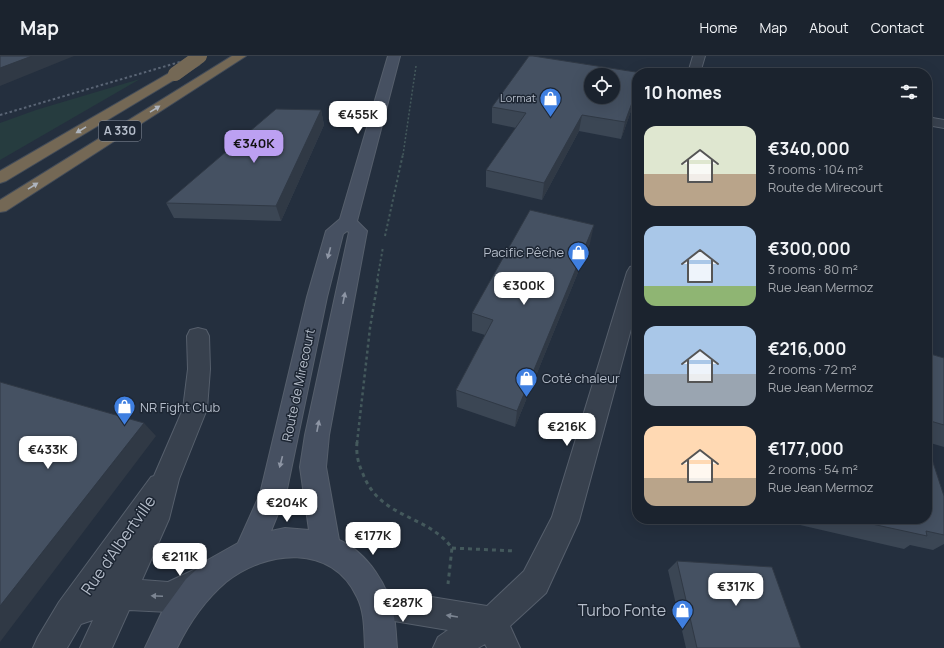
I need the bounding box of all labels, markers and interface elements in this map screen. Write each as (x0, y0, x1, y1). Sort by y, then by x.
text: Map (20, 15, 59, 41)
text: Home (700, 18, 737, 37)
text: Map (759, 18, 787, 37)
text: About (809, 18, 849, 37)
text: Contact (871, 18, 924, 37)
map controls (584, 68, 620, 104)
button: locate (584, 68, 620, 104)
text: 10 homes (644, 81, 722, 104)
icon: filters (898, 81, 920, 103)
shop icon: Lormat (538, 85, 564, 118)
place label: Lormat (500, 90, 536, 105)
pin: €455K (330, 101, 386, 135)
one-way arrow (150, 105, 160, 113)
text: €455K (338, 105, 378, 123)
road number: A 330 (99, 121, 141, 141)
one-way arrow (75, 126, 87, 133)
pin: €340K (226, 130, 282, 164)
text: €340K (233, 134, 275, 152)
text: €340,000 (768, 137, 850, 160)
icon: home (676, 142, 724, 190)
text: 3 rooms · 104 m² (768, 160, 863, 178)
text: Route de Mirecourt (768, 178, 883, 196)
one-way arrow (27, 182, 39, 189)
text: €300,000 (768, 237, 851, 260)
shop icon: Pacific Pêche (566, 239, 592, 272)
icon: home (676, 242, 724, 290)
place label: Pacific Pêche (484, 243, 564, 261)
one-way arrow (326, 248, 332, 260)
text: 3 rooms · 80 m² (768, 260, 858, 278)
pin: €300K (496, 272, 552, 306)
text: €300K (503, 276, 545, 294)
text: Rue Jean Mermoz (768, 278, 874, 296)
one-way arrow (341, 292, 347, 305)
street label: Route de Mirecourt (277, 327, 319, 443)
text: €216,000 (768, 337, 846, 360)
icon: home (676, 342, 724, 390)
text: 2 rooms · 72 m² (768, 360, 857, 378)
shop icon: Coté chaleur (514, 365, 540, 398)
place label: Coté chaleur (542, 369, 620, 387)
text: Rue Jean Mermoz (768, 378, 874, 396)
shop icon: NR Fight Club (112, 394, 138, 427)
place label: NR Fight Club (140, 398, 221, 416)
pin: €216K (539, 413, 595, 447)
text: €216K (548, 417, 586, 435)
one-way arrow (316, 420, 322, 432)
pin: €433K (20, 436, 76, 470)
text: €177,000 (768, 437, 844, 460)
text: €433K (28, 440, 68, 458)
icon: home (676, 442, 724, 490)
one-way arrow (278, 456, 284, 468)
text: 2 rooms · 54 m² (768, 460, 858, 478)
text: Rue Jean Mermoz (768, 478, 874, 496)
pin: €204K (259, 489, 315, 523)
street label: Rue d'Albertville (76, 491, 160, 599)
text: €204K (266, 493, 308, 511)
pin: €177K (345, 522, 401, 556)
text: €177K (355, 526, 391, 544)
pin: €211K (152, 543, 208, 577)
text: €211K (162, 547, 198, 565)
pin: €317K (708, 573, 764, 607)
text: €317K (717, 577, 755, 595)
pin: €287K (375, 589, 431, 623)
one-way arrow (150, 593, 163, 599)
text: €287K (383, 593, 423, 611)
shop icon: Turbo Fonte (669, 597, 695, 630)
place label: Turbo Fonte (578, 599, 666, 621)
one-way arrow (446, 613, 458, 619)

